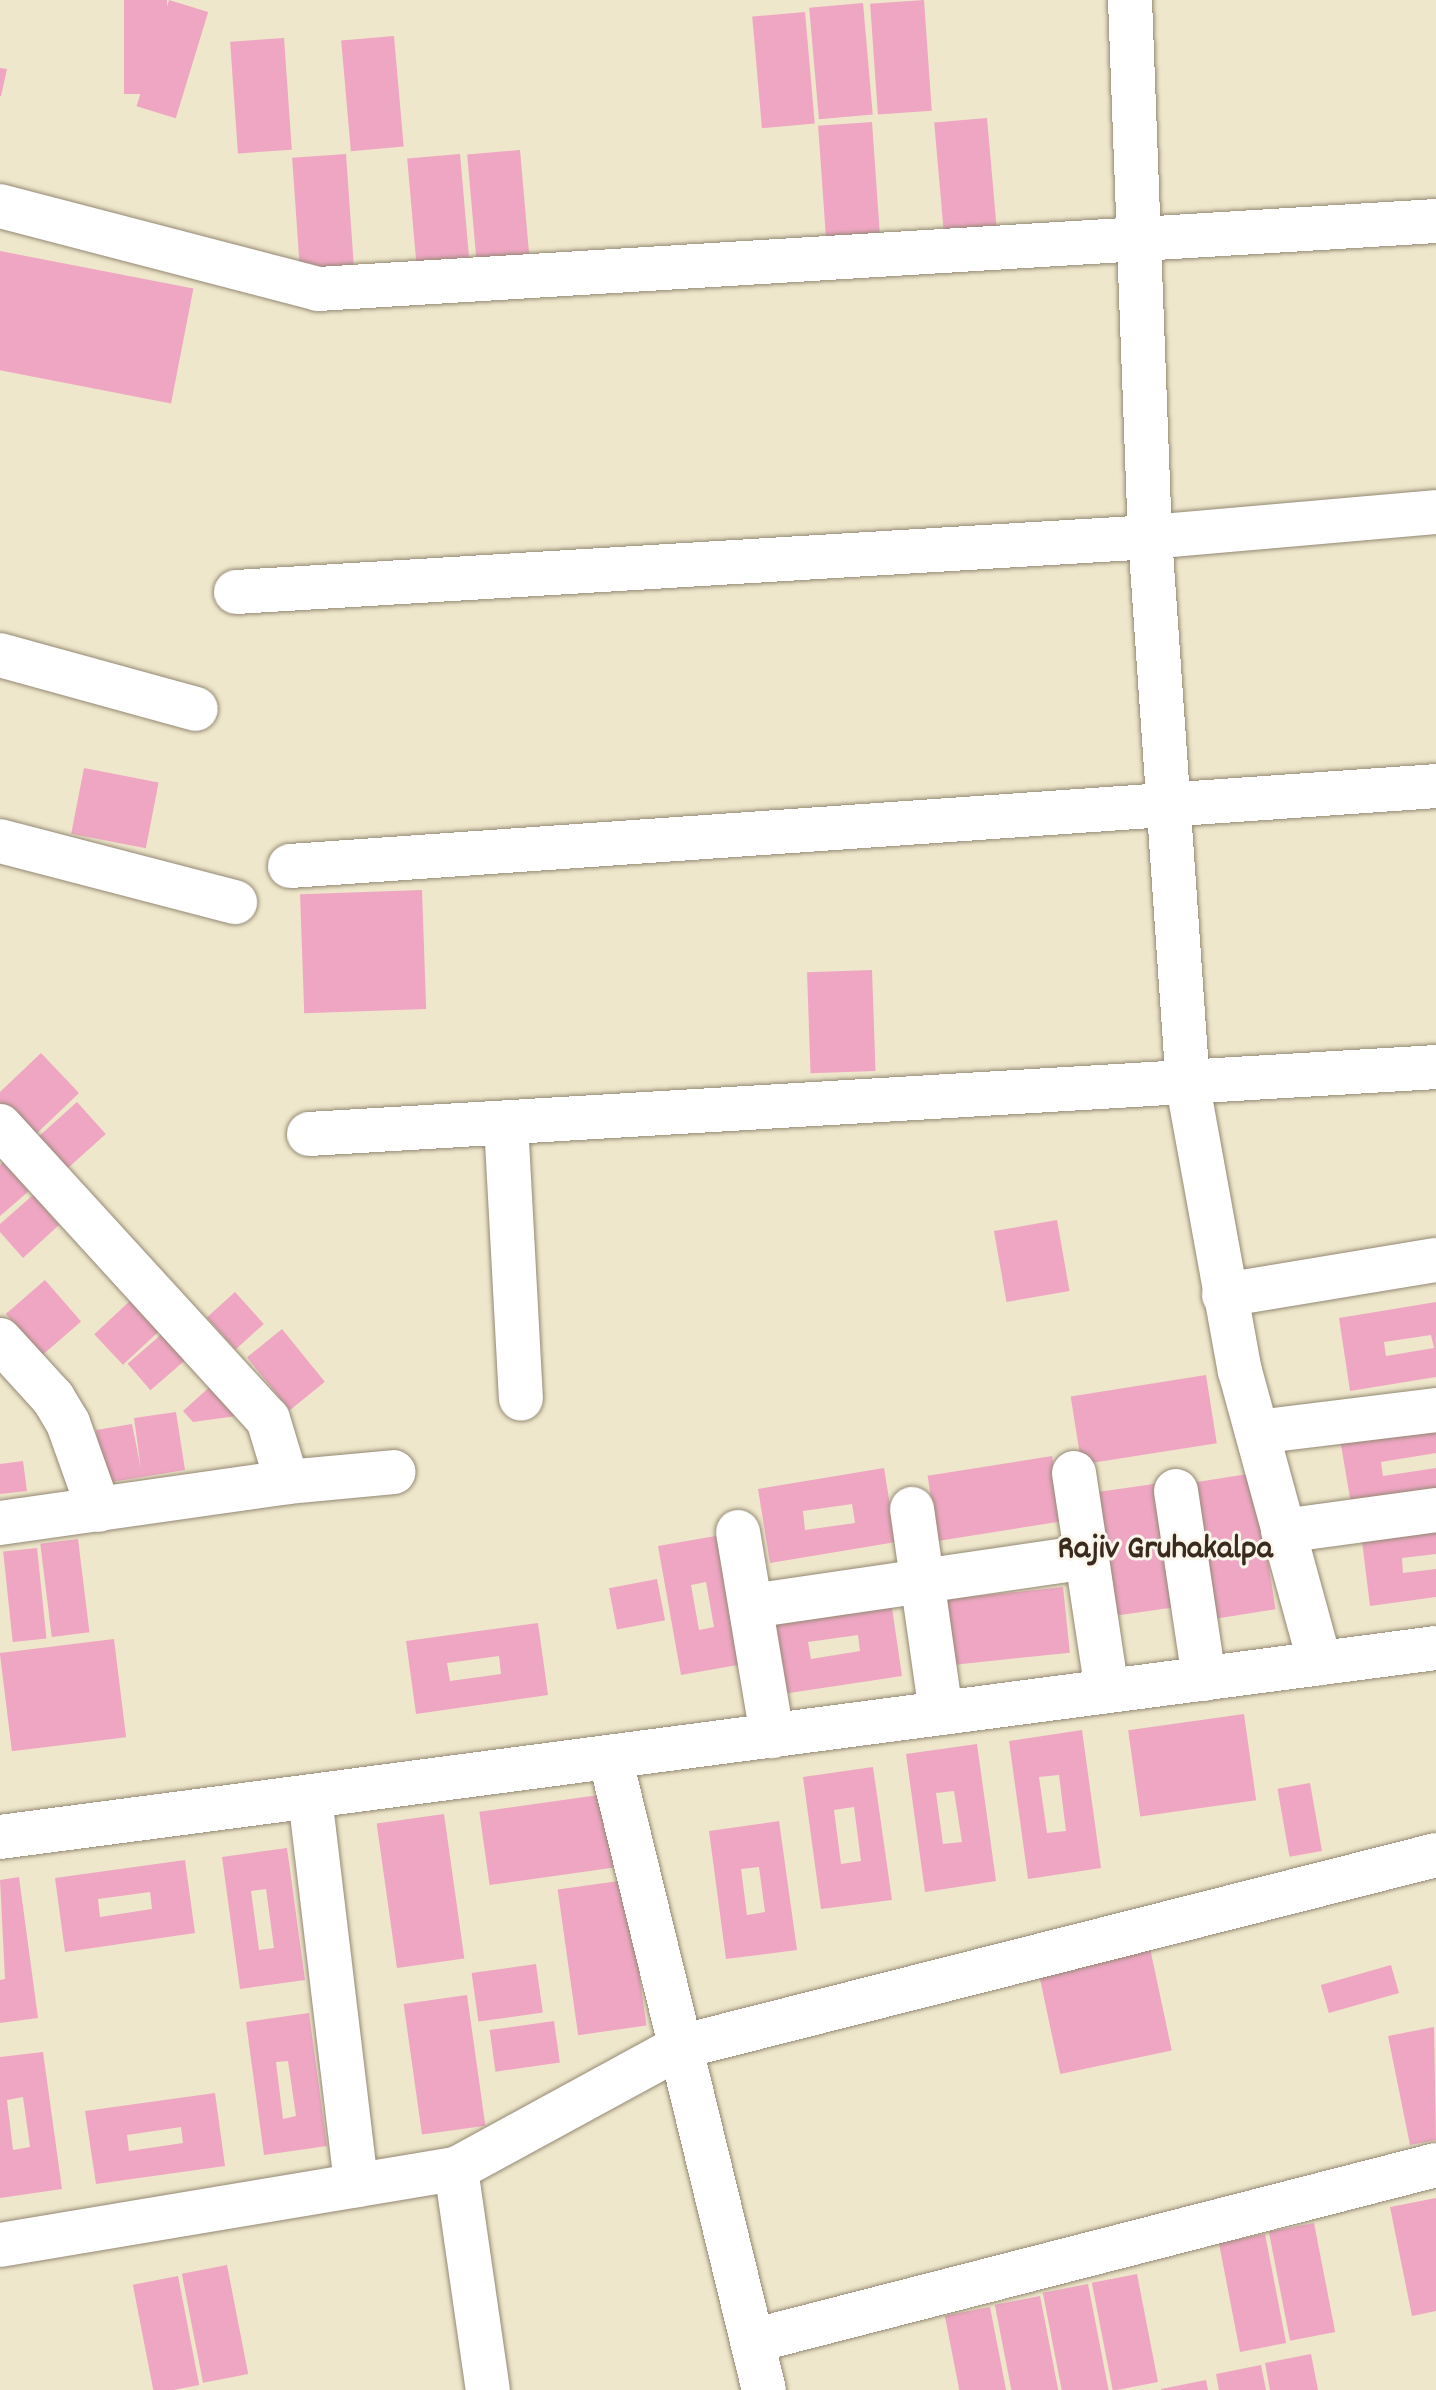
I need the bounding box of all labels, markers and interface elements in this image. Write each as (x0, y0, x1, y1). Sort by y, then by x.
district label: Rajiv Gruhakalpa (1057, 1531, 1273, 1571)

